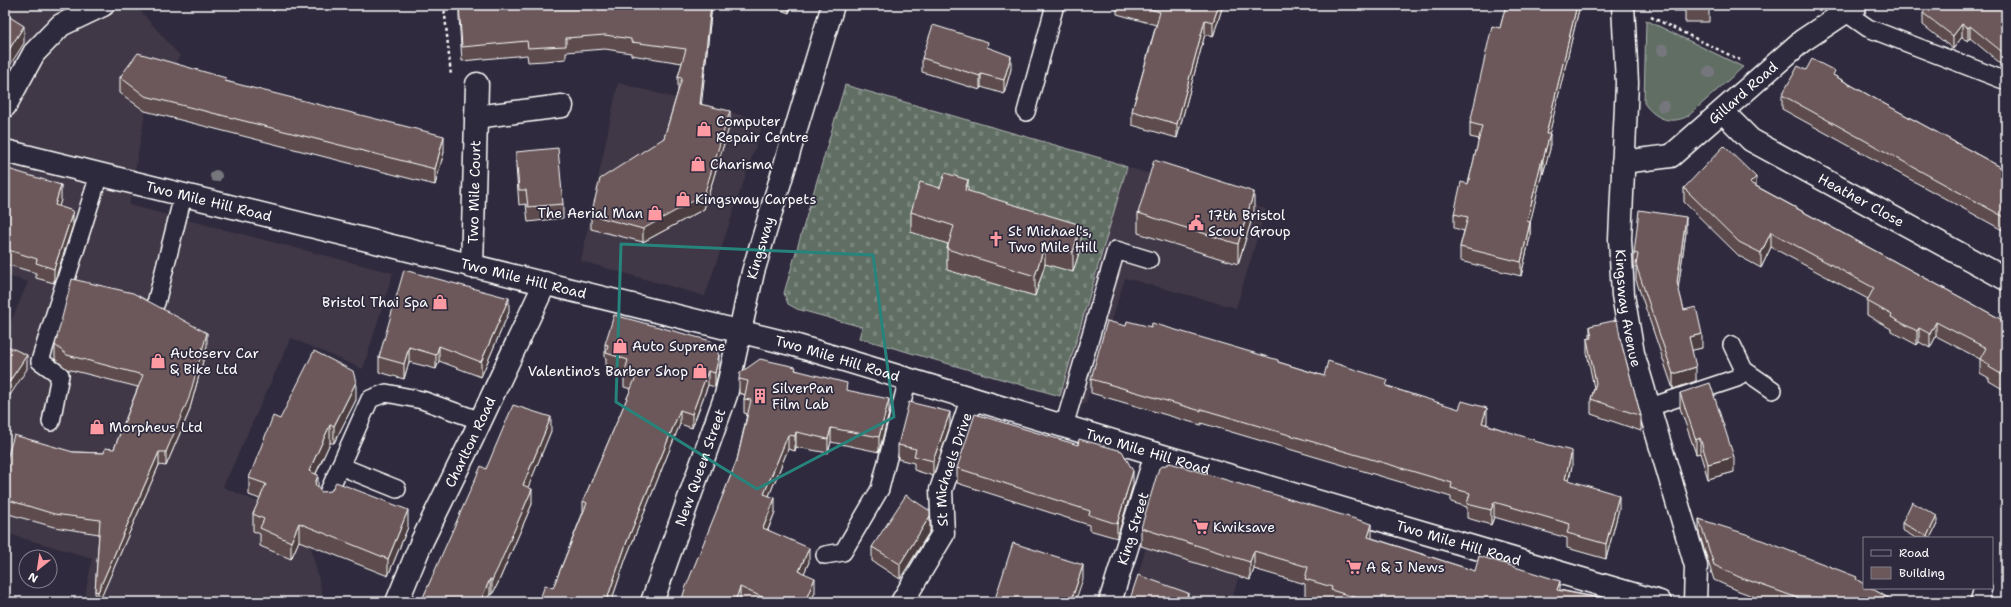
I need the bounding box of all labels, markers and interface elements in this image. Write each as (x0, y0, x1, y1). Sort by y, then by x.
street label: Gillard Road (1705, 58, 1781, 128)
place label: Computer Repair Centre (716, 112, 809, 146)
shop icon: Computer Repair Centre (695, 120, 713, 138)
street label: Two Mile Court (464, 140, 484, 244)
shop icon: Charisma (689, 155, 707, 173)
place label: Charisma (710, 155, 773, 173)
street label: Heather Close (1815, 169, 1907, 231)
street label: Two Mile Hill Road (144, 177, 274, 225)
shop icon: Kingsway Carpets (674, 190, 692, 208)
place label: Kingsway Carpets (695, 190, 816, 208)
place label: The Aerial Man (538, 204, 643, 222)
shop icon: The Aerial Man (646, 204, 664, 222)
place label: 17th Bristol Scout Group (1208, 206, 1291, 240)
street label: Kingsway (743, 214, 778, 281)
public building icon: 17th Bristol Scout Group (1187, 214, 1205, 232)
place label: St Michael's, Two Mile Hill (1008, 222, 1098, 256)
church icon: St Michael's, Two Mile Hill (987, 230, 1005, 248)
street label: Kingsway Avenue (1612, 249, 1646, 369)
street label: Two Mile Hill Road (459, 254, 589, 302)
place label: Bristol Thai Spa (322, 293, 428, 311)
shop icon: Bristol Thai Spa (431, 293, 449, 311)
street label: Two Mile Hill Road (773, 331, 902, 385)
shop icon: Auto Supreme (611, 337, 629, 355)
place label: Auto Supreme (632, 337, 726, 355)
place label: Autoserv Car & Bike Ltd (170, 344, 259, 378)
shop icon: Autoserv Car & Bike Ltd (149, 352, 167, 370)
place label: Valentino's Barber Shop (528, 362, 688, 380)
shop icon: Valentino's Barber Shop (691, 362, 709, 380)
place label: SilverPan Film Lab (772, 379, 834, 413)
building icon: SilverPan Film Lab (751, 387, 769, 405)
street label: Charlton Road (441, 394, 500, 490)
street label: New Queen Street (671, 406, 729, 529)
street label: St Michaels Drive (932, 410, 976, 527)
shop icon: Morpheus Ltd (88, 418, 106, 436)
place label: Morpheus Ltd (109, 418, 203, 436)
street label: Two Mile Hill Road (1083, 424, 1212, 478)
street label: King Street (1113, 490, 1153, 567)
street label: Two Mile Hill Road (1394, 516, 1523, 570)
supermarket icon: Kwiksave (1192, 518, 1210, 536)
place label: Kwiksave (1213, 518, 1275, 536)
legend (1863, 537, 1993, 589)
text: Road (1899, 545, 1930, 561)
north arrow (18, 549, 58, 589)
supermarket icon: A & J News (1345, 558, 1363, 576)
place label: A & J News (1366, 558, 1445, 576)
text: Building (1899, 565, 1945, 581)
text: N (25, 568, 41, 586)

